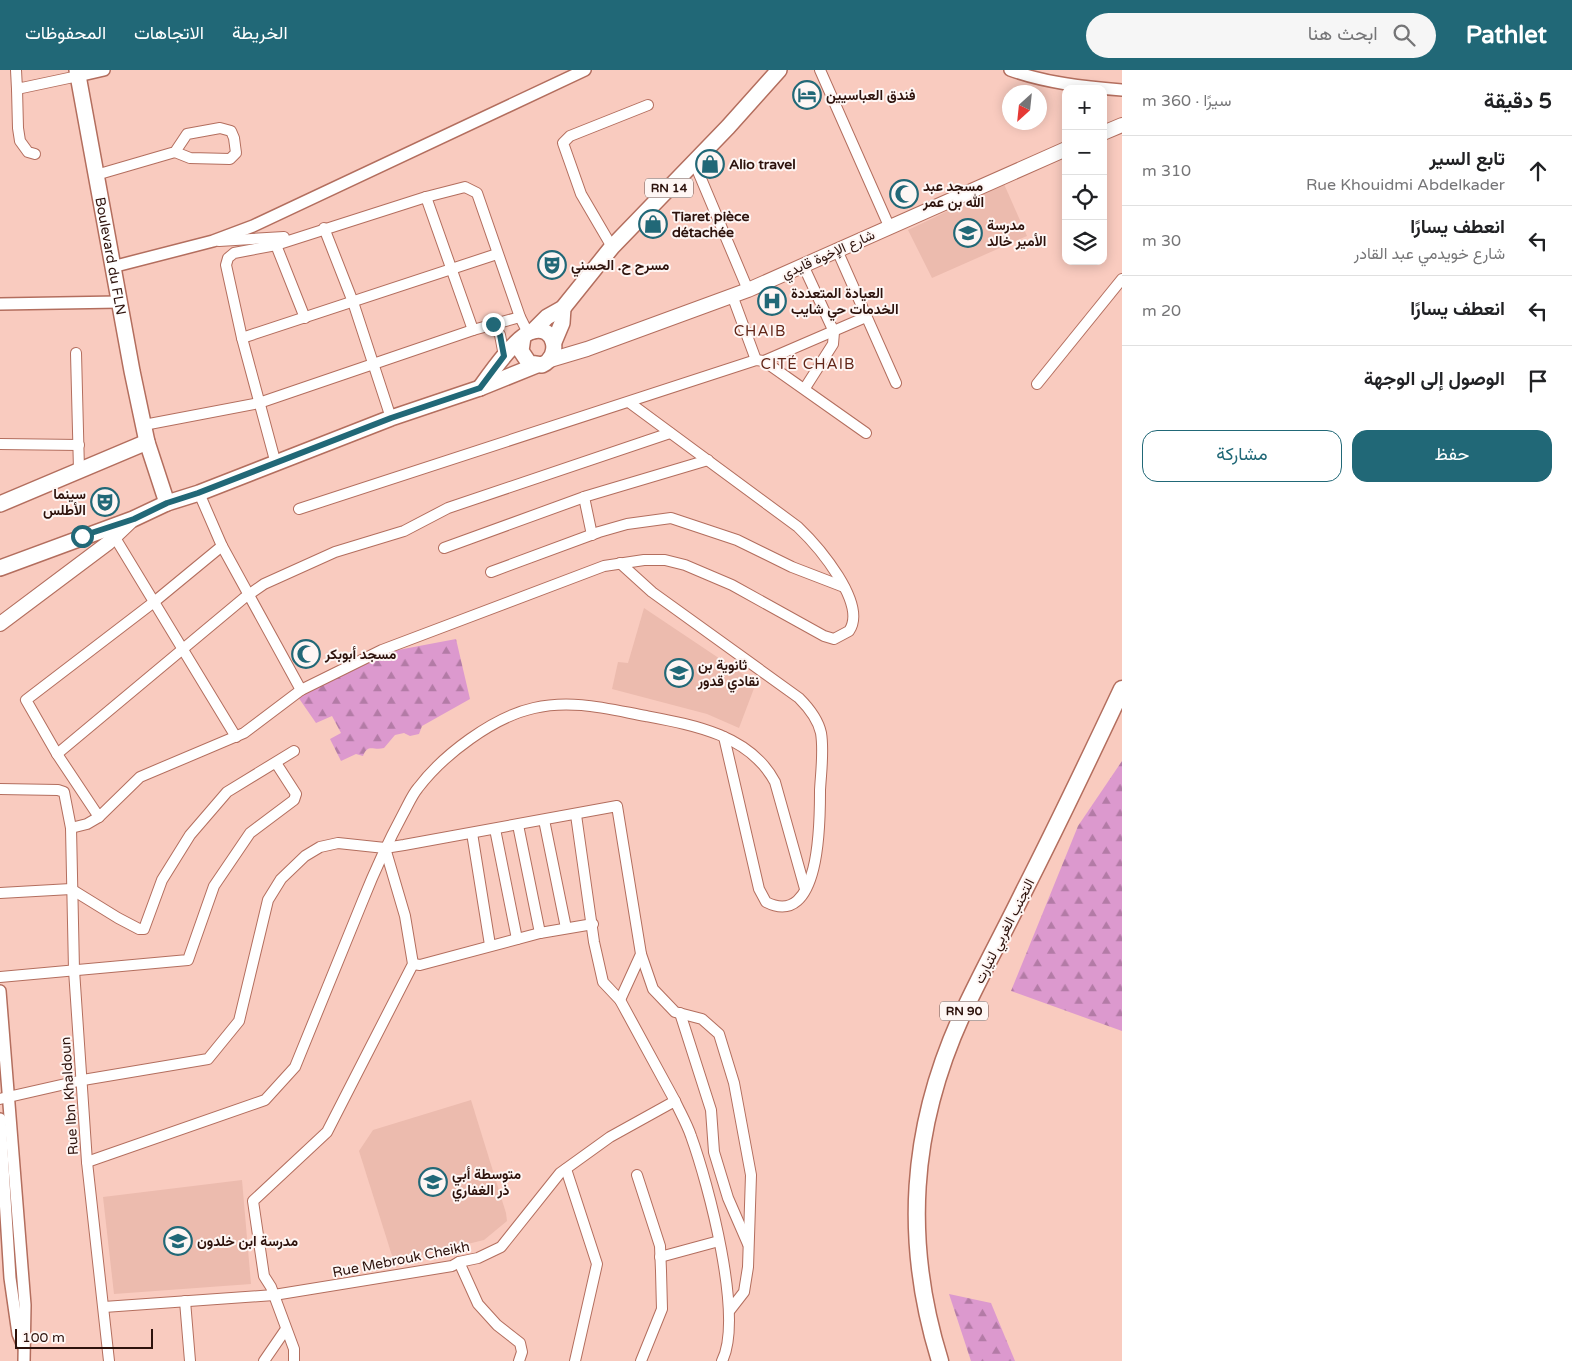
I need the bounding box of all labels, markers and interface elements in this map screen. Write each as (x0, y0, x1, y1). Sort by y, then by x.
search box (1086, 13, 1436, 58)
icon: search (1390, 21, 1418, 49)
text: Pathlet (1466, 21, 1547, 50)
text: المحفوظات (25, 22, 106, 44)
text: الاتجاهات (134, 22, 204, 44)
text: الخريطة (232, 22, 288, 44)
text: ابحث هنا (1308, 23, 1378, 45)
hotel icon: فندق العباسيين (792, 80, 822, 110)
north arrow (1002, 85, 1047, 130)
map controls (1062, 85, 1107, 265)
button: + (1062, 85, 1107, 130)
place label: فندق العباسيين (826, 87, 916, 104)
text: 5 دقيقة (1484, 89, 1552, 114)
text: سيرًا · 360 m (1142, 91, 1231, 111)
button: − (1062, 130, 1107, 175)
text: تابع السير (1429, 148, 1505, 170)
shop icon: Alio travel (695, 149, 725, 179)
place label: Alio travel (729, 156, 796, 173)
icon: ahead (1524, 157, 1552, 185)
text: 310 m (1142, 161, 1191, 181)
button: locate (1062, 175, 1107, 220)
text: Rue Khouidmi Abdelkader (1306, 175, 1505, 195)
place label: مسجد عبد الله بن عمر (922, 178, 984, 211)
road number: RN 14 (645, 179, 693, 198)
mosque icon: مسجد عبد الله بن عمر (889, 179, 919, 209)
street label: Boulevard du FLN (91, 196, 130, 316)
place label: Tiaret pièce détachée (671, 208, 749, 241)
shop icon: Tiaret pièce détachée (638, 209, 668, 239)
text: انعطف يسارًا (1410, 216, 1505, 238)
place label: مدرسة الأمير خالد (987, 217, 1046, 250)
school or university icon: مدرسة الأمير خالد (953, 218, 983, 248)
button: layers (1062, 220, 1107, 265)
street label: شارع الإخوة قايدي (779, 226, 879, 285)
icon: left (1524, 227, 1552, 255)
text: 30 m (1142, 231, 1181, 251)
text: شارع خويدمي عبد القادر (1354, 244, 1505, 264)
theatre icon: مسرح ح. الحسني (537, 250, 567, 280)
place label: مسرح ح. الحسني (571, 257, 670, 277)
place label: العيادة المتعددة الخدمات حي شايب (791, 285, 899, 321)
hospital icon: العيادة المتعددة الخدمات حي شايب (757, 286, 787, 316)
icon: left (1524, 297, 1552, 325)
text: انعطف يسارًا (1410, 298, 1505, 320)
text: 20 m (1142, 301, 1181, 321)
route end (482, 313, 505, 336)
district label: CHAIB (734, 322, 786, 340)
district label: CITÉ CHAIB (761, 355, 855, 373)
icon: arrive (1524, 367, 1552, 395)
text: الوصول إلى الوجهة (1364, 368, 1505, 390)
button: مشاركة (1142, 430, 1342, 482)
button: حفظ (1352, 430, 1552, 482)
place label: سينما الأطلس (43, 486, 86, 519)
theatre icon: سينما الأطلس (90, 487, 120, 517)
route start (71, 525, 94, 548)
mosque icon: مسجد أبوبكر (291, 639, 321, 669)
place label: مسجد أبوبكر (324, 646, 397, 663)
place label: ثانوية بن نقادي قدور (697, 657, 759, 693)
school or university icon: ثانوية بن نقادي قدور (664, 658, 694, 688)
street label: التجنب الغربي لتيارت (971, 876, 1041, 988)
road number: RN 90 (940, 1001, 988, 1020)
street label: Rue Ibn Khaldoun (57, 1036, 82, 1156)
place label: متوسطة أبي ذر الغفاري (452, 1166, 521, 1202)
school or university icon: متوسطة أبي ذر الغفاري (418, 1167, 448, 1197)
school or university icon: مدرسة ابن خلدون (163, 1226, 193, 1256)
place label: مدرسة ابن خلدون (197, 1233, 298, 1250)
street label: Rue Mebrouk Cheikh (331, 1238, 471, 1281)
scale bar (15, 1326, 152, 1349)
text: 100 m (22, 1329, 65, 1346)

